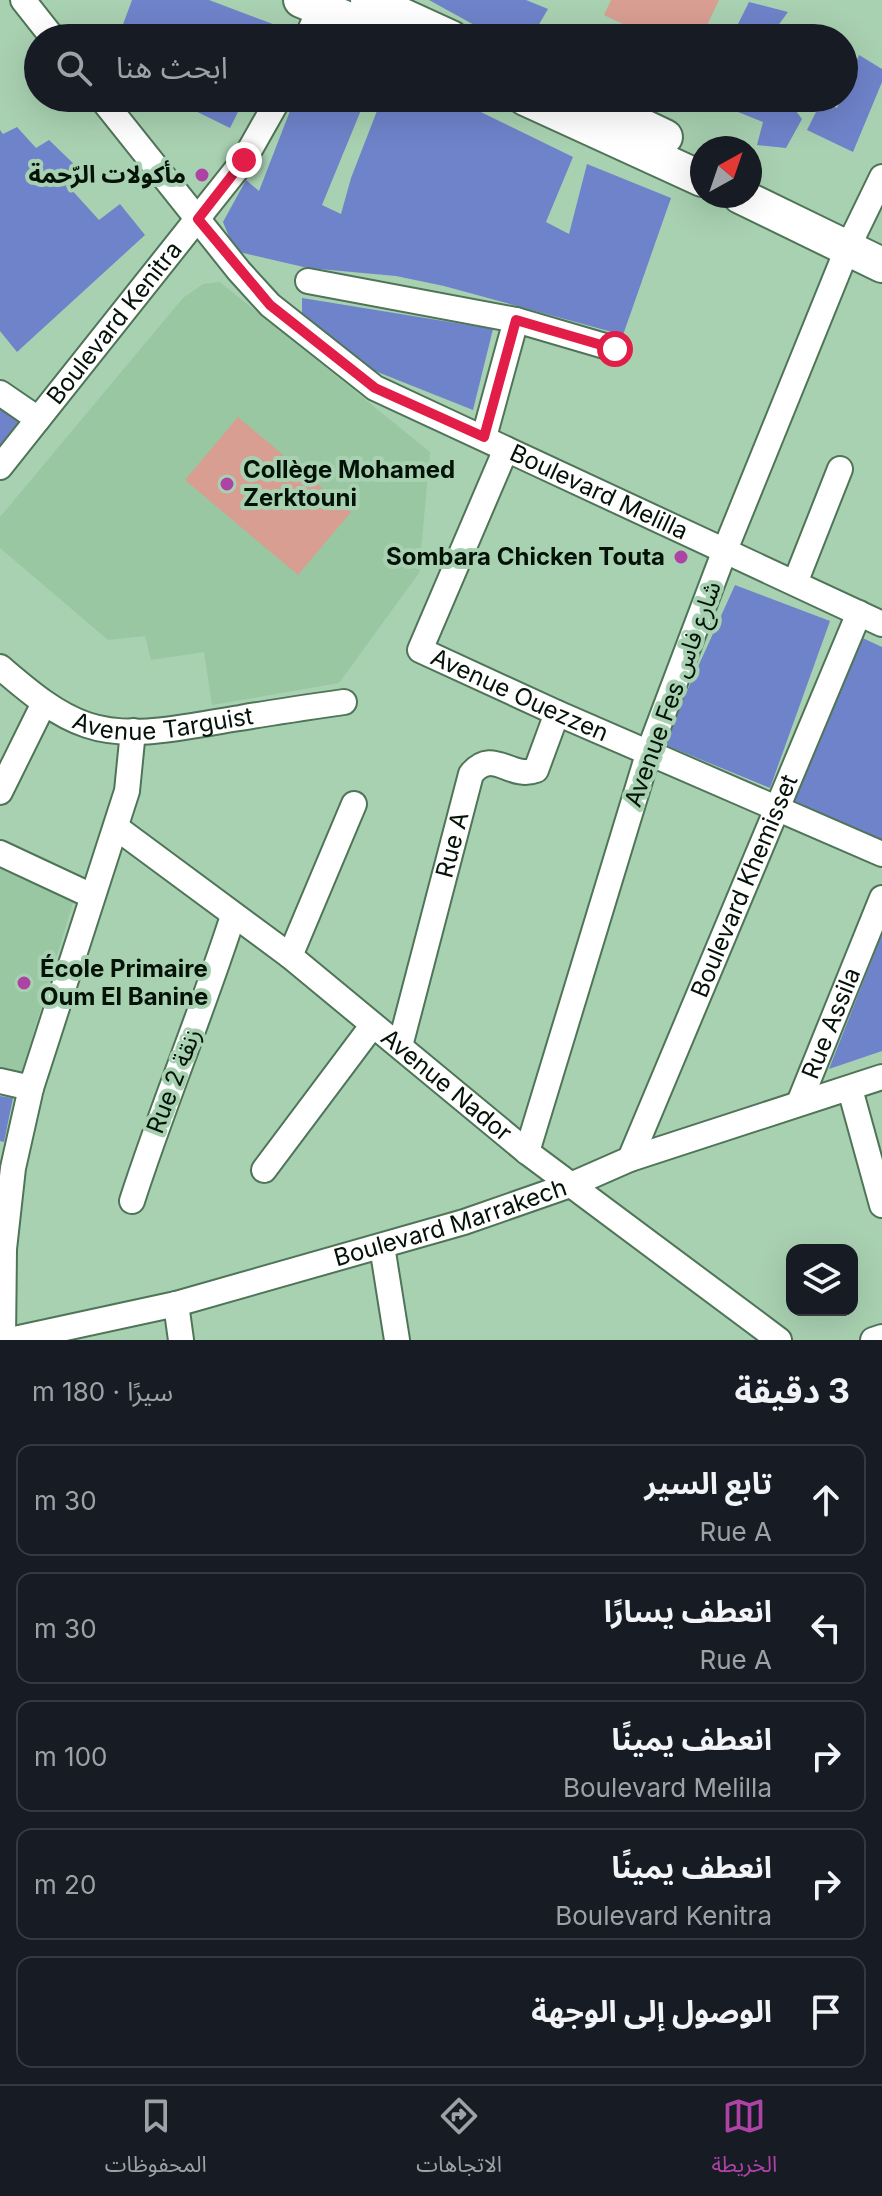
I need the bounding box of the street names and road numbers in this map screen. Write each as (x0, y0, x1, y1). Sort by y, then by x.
street label: Boulevard Kenitra (40, 235, 188, 410)
street label: Boulevard Melilla (505, 438, 693, 546)
street label: Avenue Fes شارع فاس (618, 577, 730, 812)
street label: Avenue Ouezzen (426, 642, 613, 748)
street label: Avenue Targuist (68, 701, 255, 746)
street label: Boulevard Khemisset (684, 770, 804, 1002)
street label: Rue A (430, 809, 475, 881)
street label: Rue Assila (795, 963, 866, 1083)
street label: Avenue Nador (375, 1022, 518, 1147)
street label: Rue 2 زنقة (140, 1024, 207, 1137)
street label: Boulevard Marrakech (331, 1172, 570, 1272)

